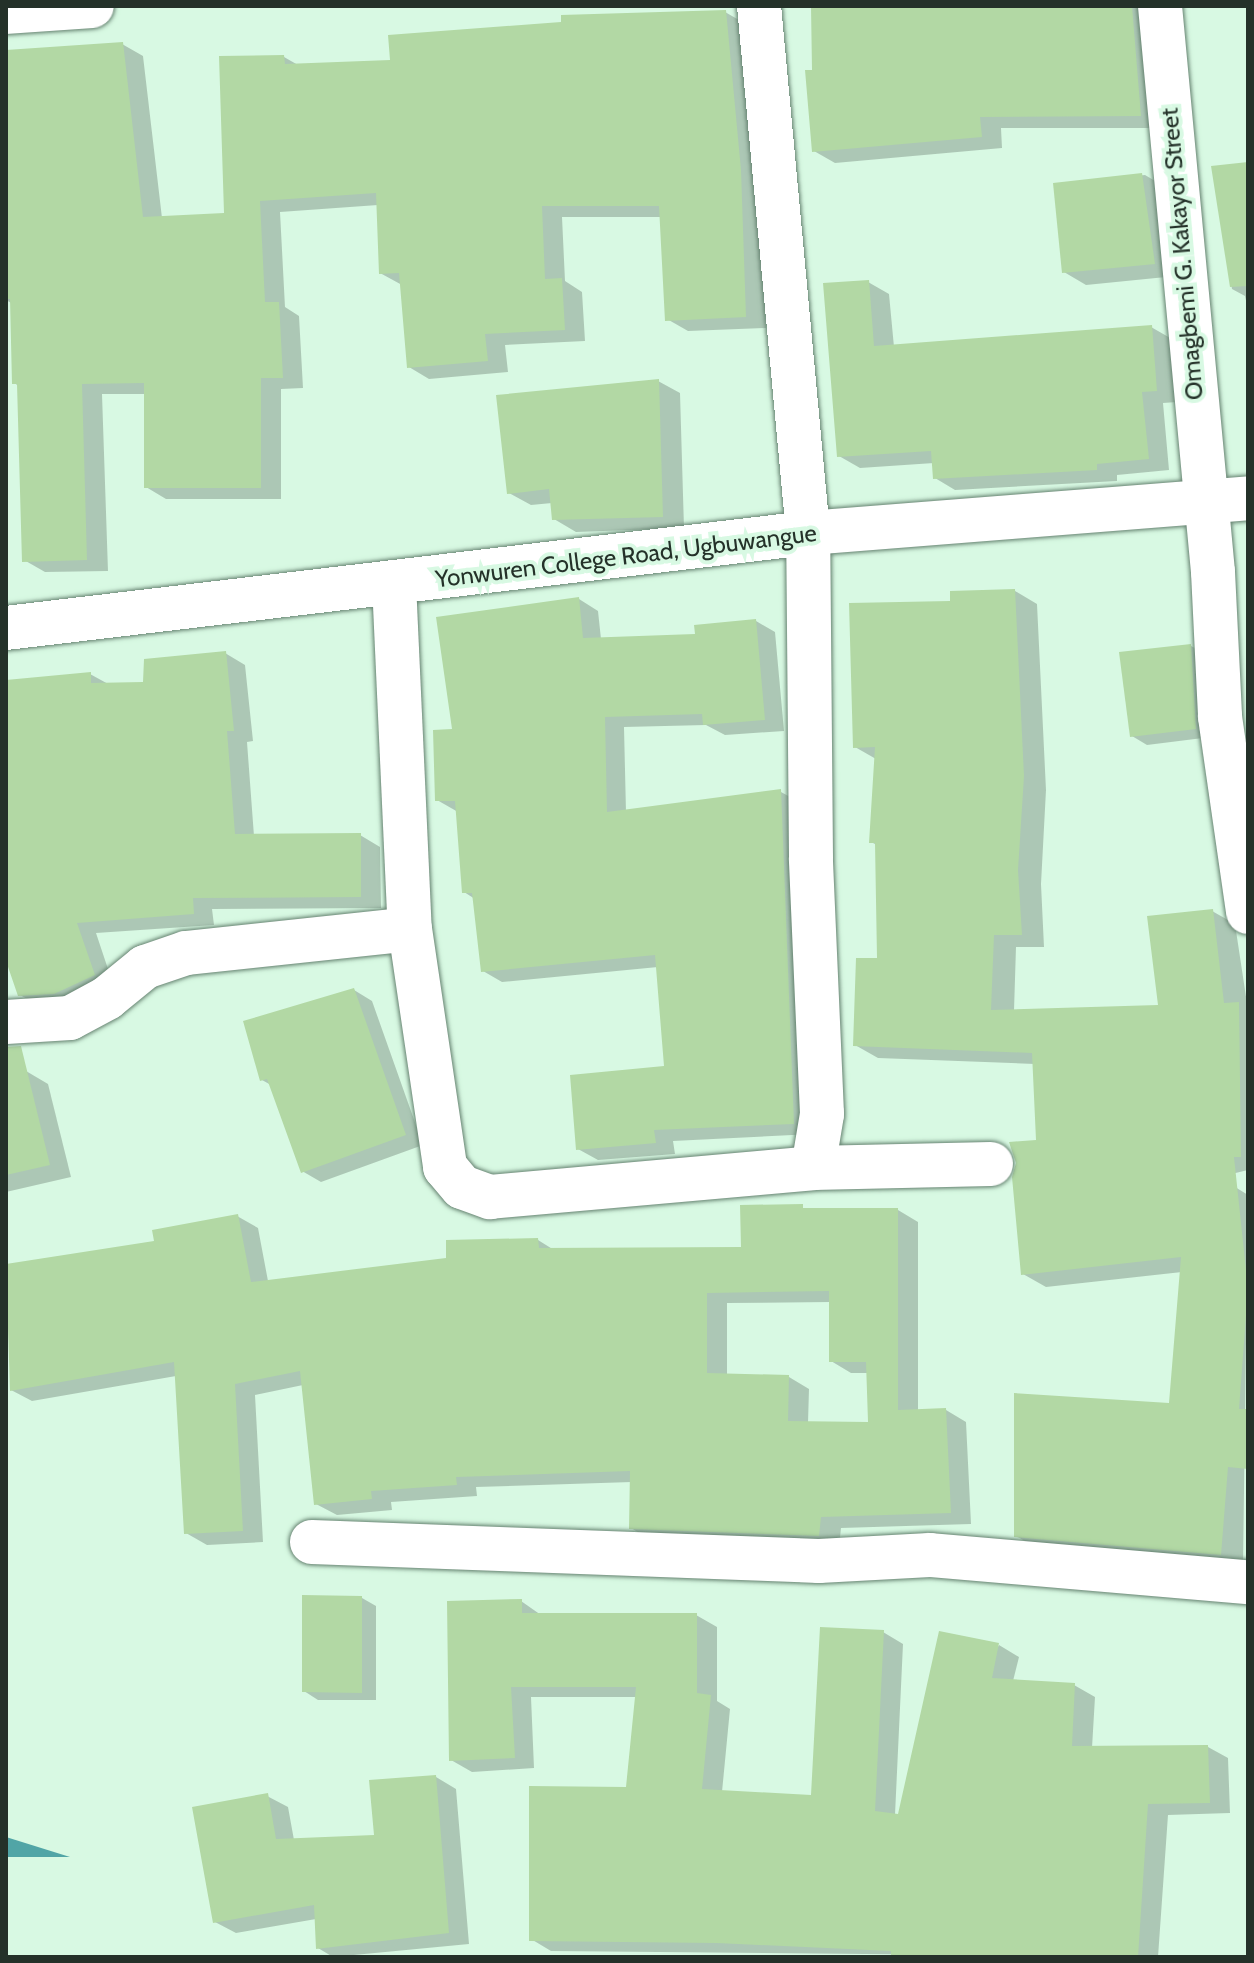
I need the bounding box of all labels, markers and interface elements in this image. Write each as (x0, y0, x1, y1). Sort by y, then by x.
street label: Omagbemi G. Kakayor Street (1155, 107, 1209, 401)
street label: Yonwuren College Road, Ugbuwangue (434, 518, 818, 594)

